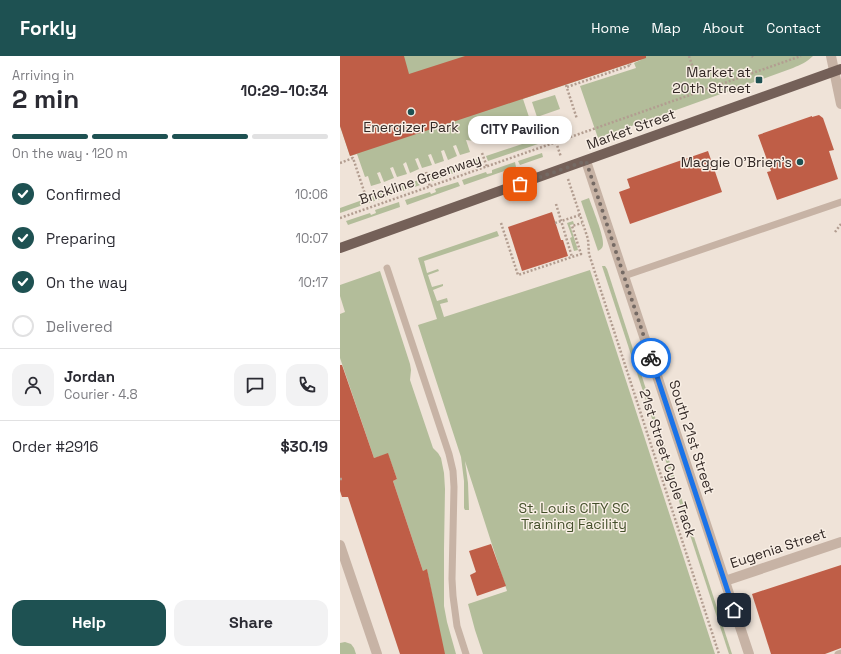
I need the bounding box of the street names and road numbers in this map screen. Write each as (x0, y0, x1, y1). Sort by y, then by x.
street label: Market Street (584, 105, 678, 153)
street label: Brickline Greenway (357, 150, 483, 208)
street label: South 21st Street (665, 378, 719, 496)
street label: 21st Street Cycle Track (636, 387, 701, 540)
street label: Eugenia Street (728, 524, 828, 572)

